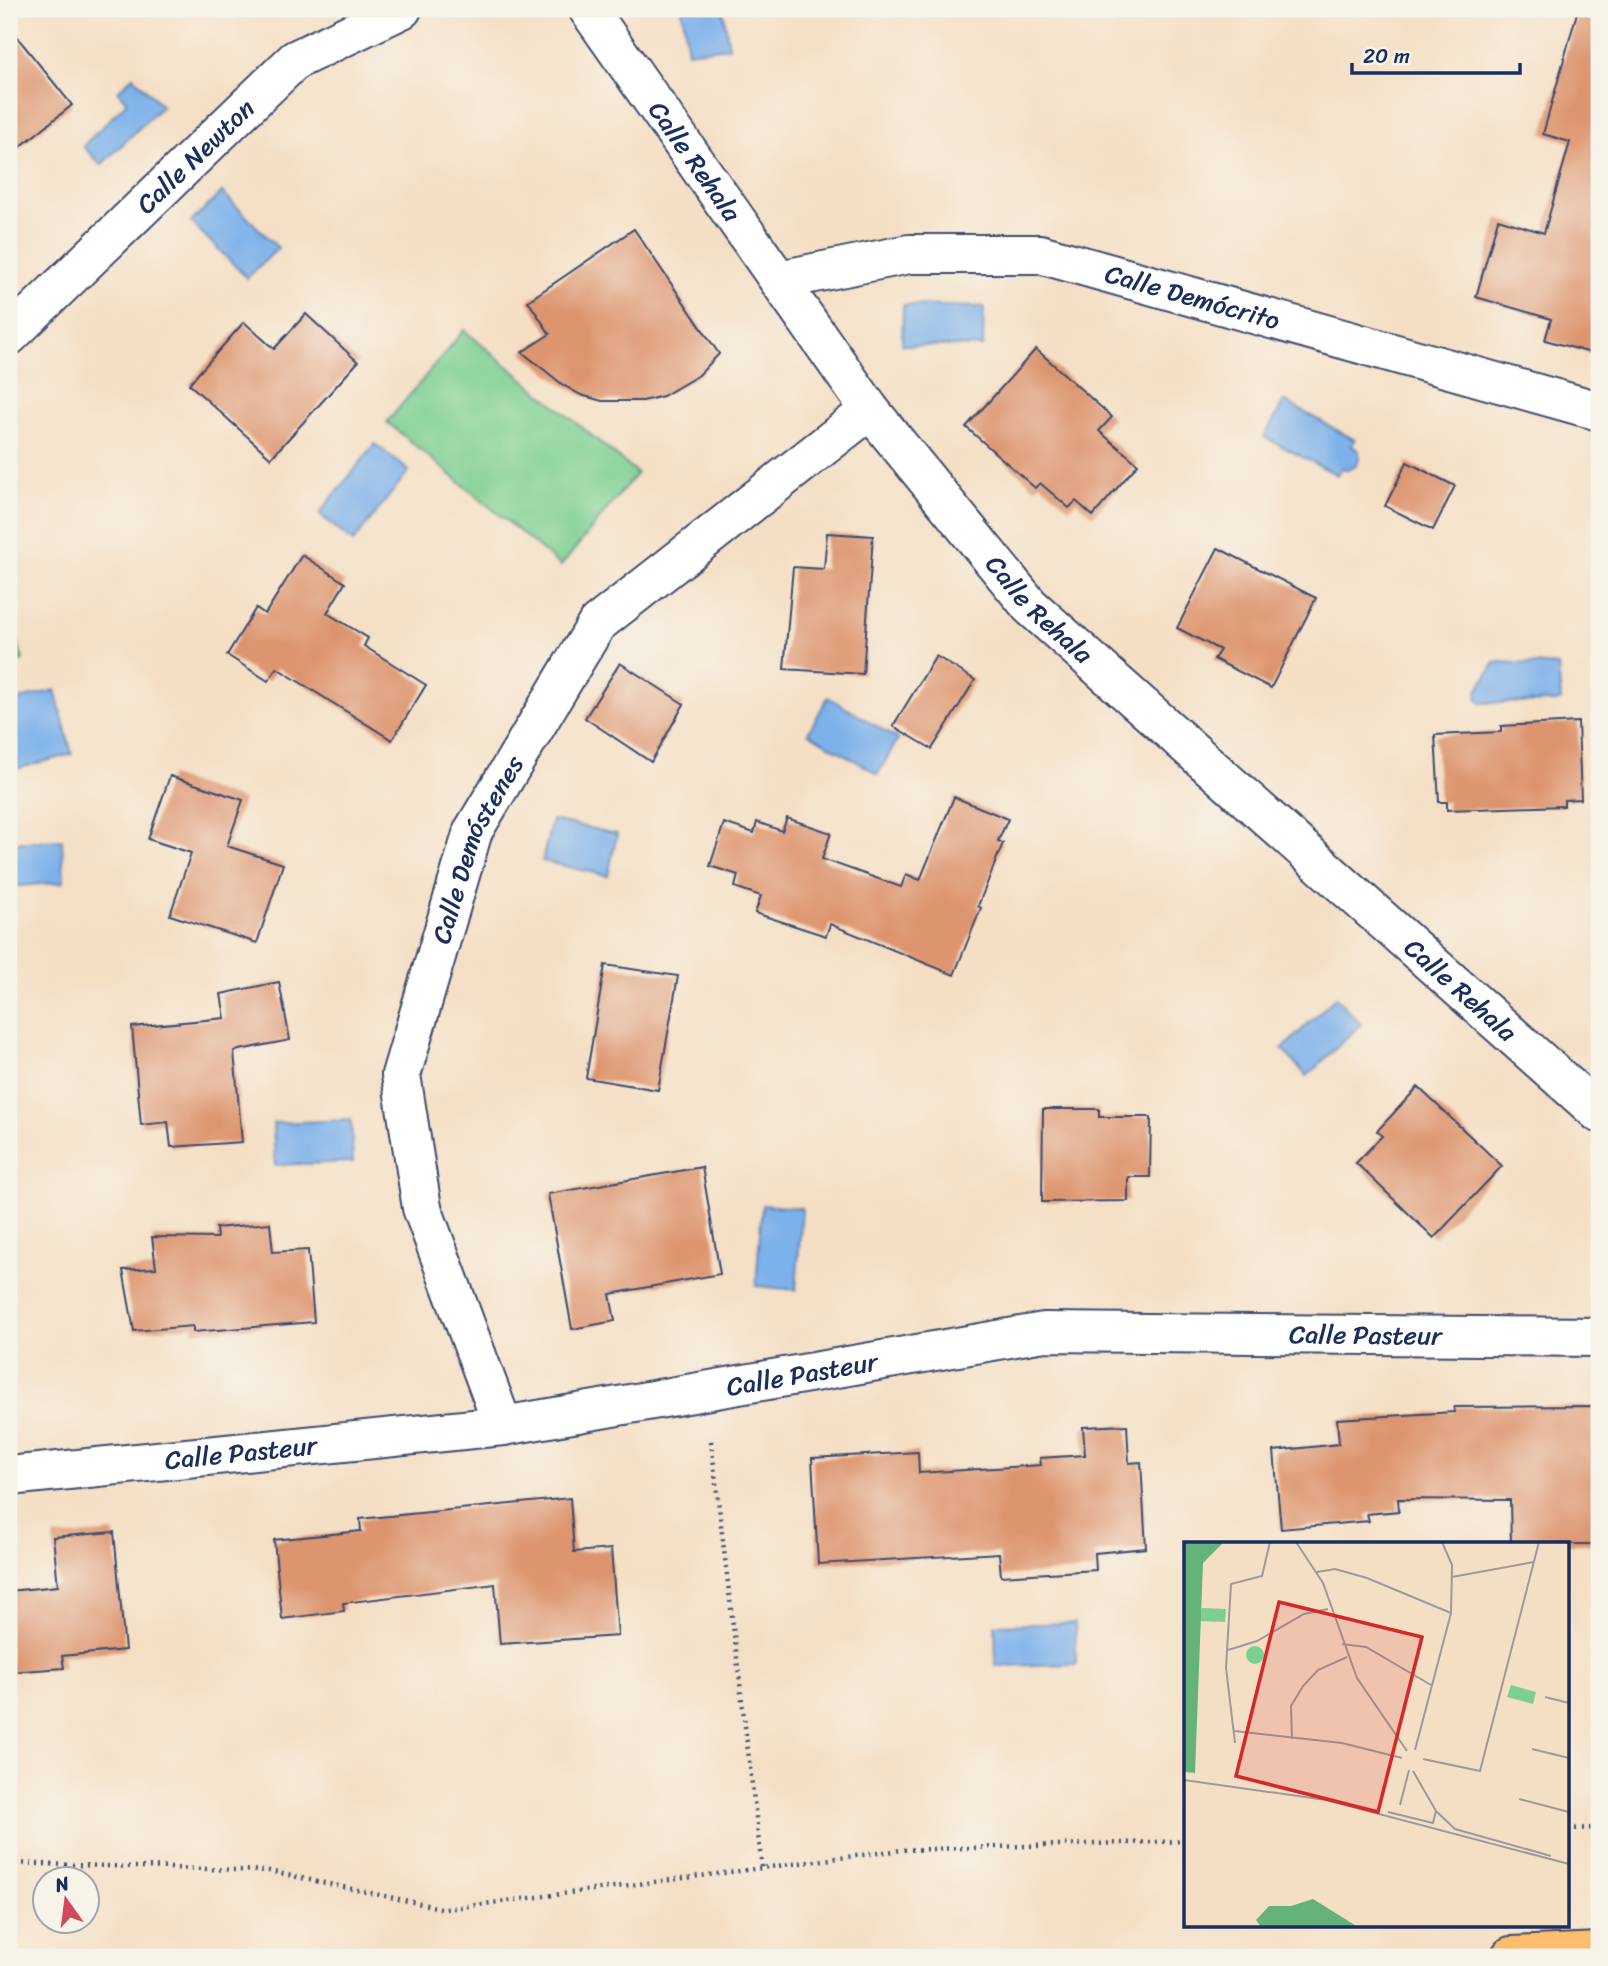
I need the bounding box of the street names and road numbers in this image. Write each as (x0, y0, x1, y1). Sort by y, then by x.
street label: Calle Newton (125, 87, 266, 225)
street label: Calle Rehala (636, 91, 755, 232)
street label: Calle Demócrito (1100, 250, 1285, 343)
street label: Calle Rehala (974, 544, 1105, 676)
street label: Calle Demóstenes (418, 745, 537, 949)
street label: Calle Rehala (1393, 926, 1529, 1054)
street label: Calle Pasteur (1289, 1311, 1443, 1359)
street label: Calle Pasteur (723, 1338, 882, 1410)
street label: Calle Pasteur (163, 1422, 320, 1483)

